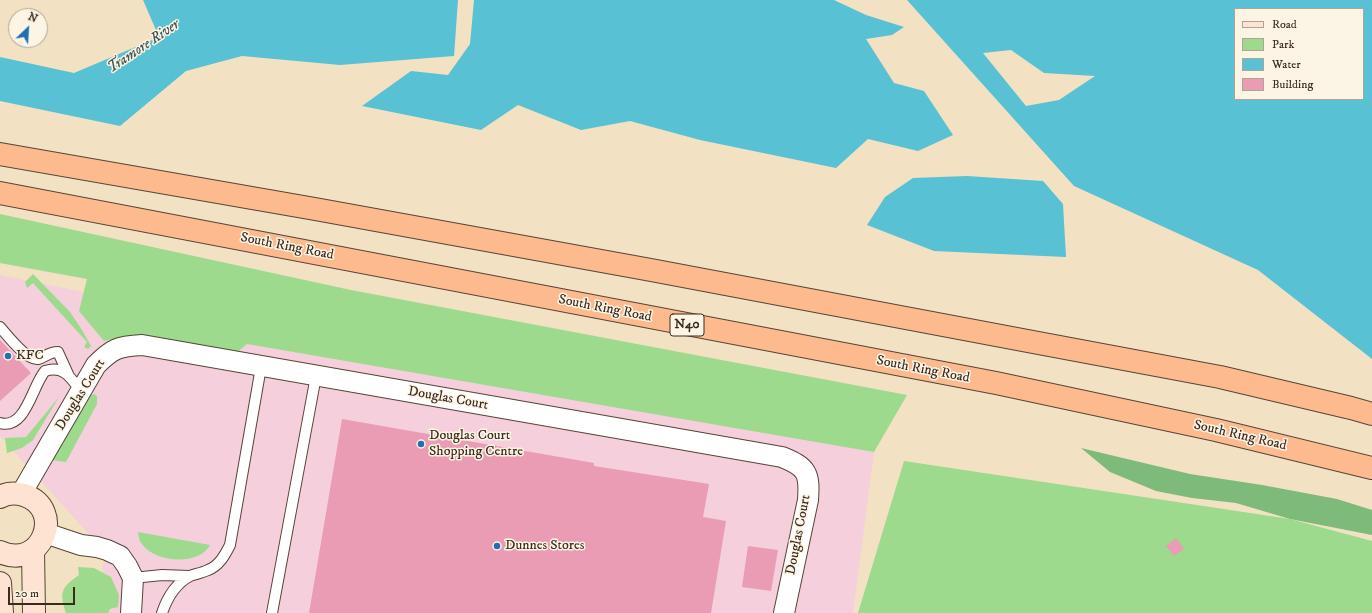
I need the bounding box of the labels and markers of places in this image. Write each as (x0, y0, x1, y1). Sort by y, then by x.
place label: KFC (16, 348, 44, 364)
marker: KFC (3, 351, 13, 361)
place label: Douglas Court Shopping Centre (429, 428, 523, 460)
marker: Douglas Court Shopping Centre (416, 439, 426, 449)
place label: Dunnes Stores (505, 538, 585, 554)
marker: Dunnes Stores (492, 541, 502, 551)

